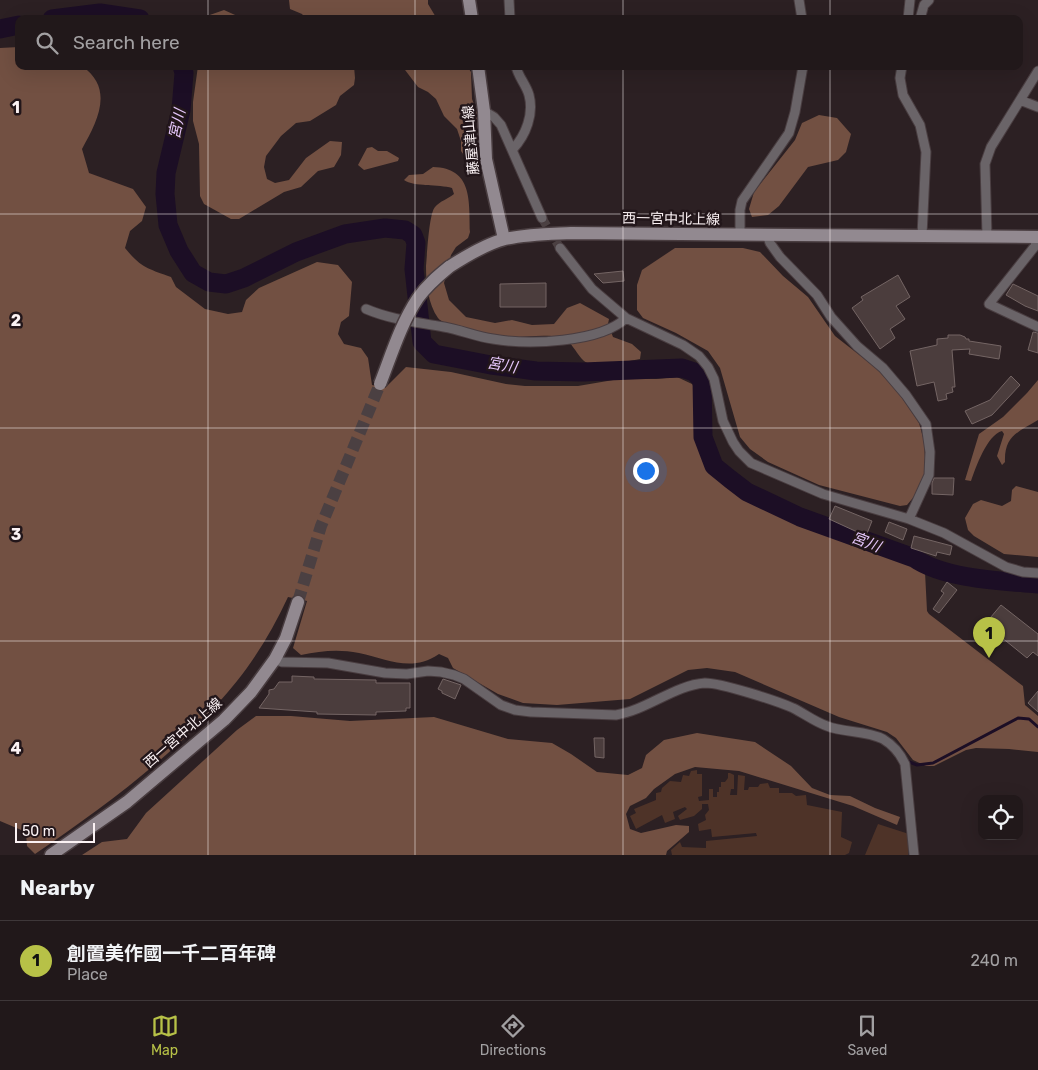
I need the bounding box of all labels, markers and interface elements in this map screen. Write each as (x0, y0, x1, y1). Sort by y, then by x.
search box (15, 15, 1023, 70)
icon: search (33, 29, 61, 57)
text: Search here (73, 31, 180, 54)
text: 1 (12, 98, 20, 117)
street label: 藤屋津山線 (459, 104, 483, 176)
water label: 宮川 (165, 106, 189, 141)
street label: 西一宮中北上線 (622, 210, 720, 228)
text: 2 (11, 311, 21, 330)
water label: 宮川 (486, 354, 520, 377)
your location (633, 458, 659, 484)
text: 3 (11, 525, 21, 544)
water label: 宮川 (849, 528, 885, 556)
pin: 1 (973, 617, 1005, 658)
street label: 西一宮中北上線 (140, 694, 226, 772)
text: 4 (11, 739, 22, 758)
map controls (978, 795, 1023, 840)
button: locate (978, 795, 1023, 840)
scale bar (15, 820, 95, 843)
text: 50 m (22, 823, 55, 840)
text: Nearby (20, 875, 95, 900)
text: 創置美作國一千二百年碑 (67, 942, 276, 965)
text: 1 (32, 951, 40, 970)
text: 240 m (971, 951, 1018, 970)
text: Place (67, 965, 108, 984)
tab: Map (151, 1012, 179, 1059)
tab: Directions (480, 1012, 546, 1059)
tab: Saved (847, 1012, 887, 1059)

